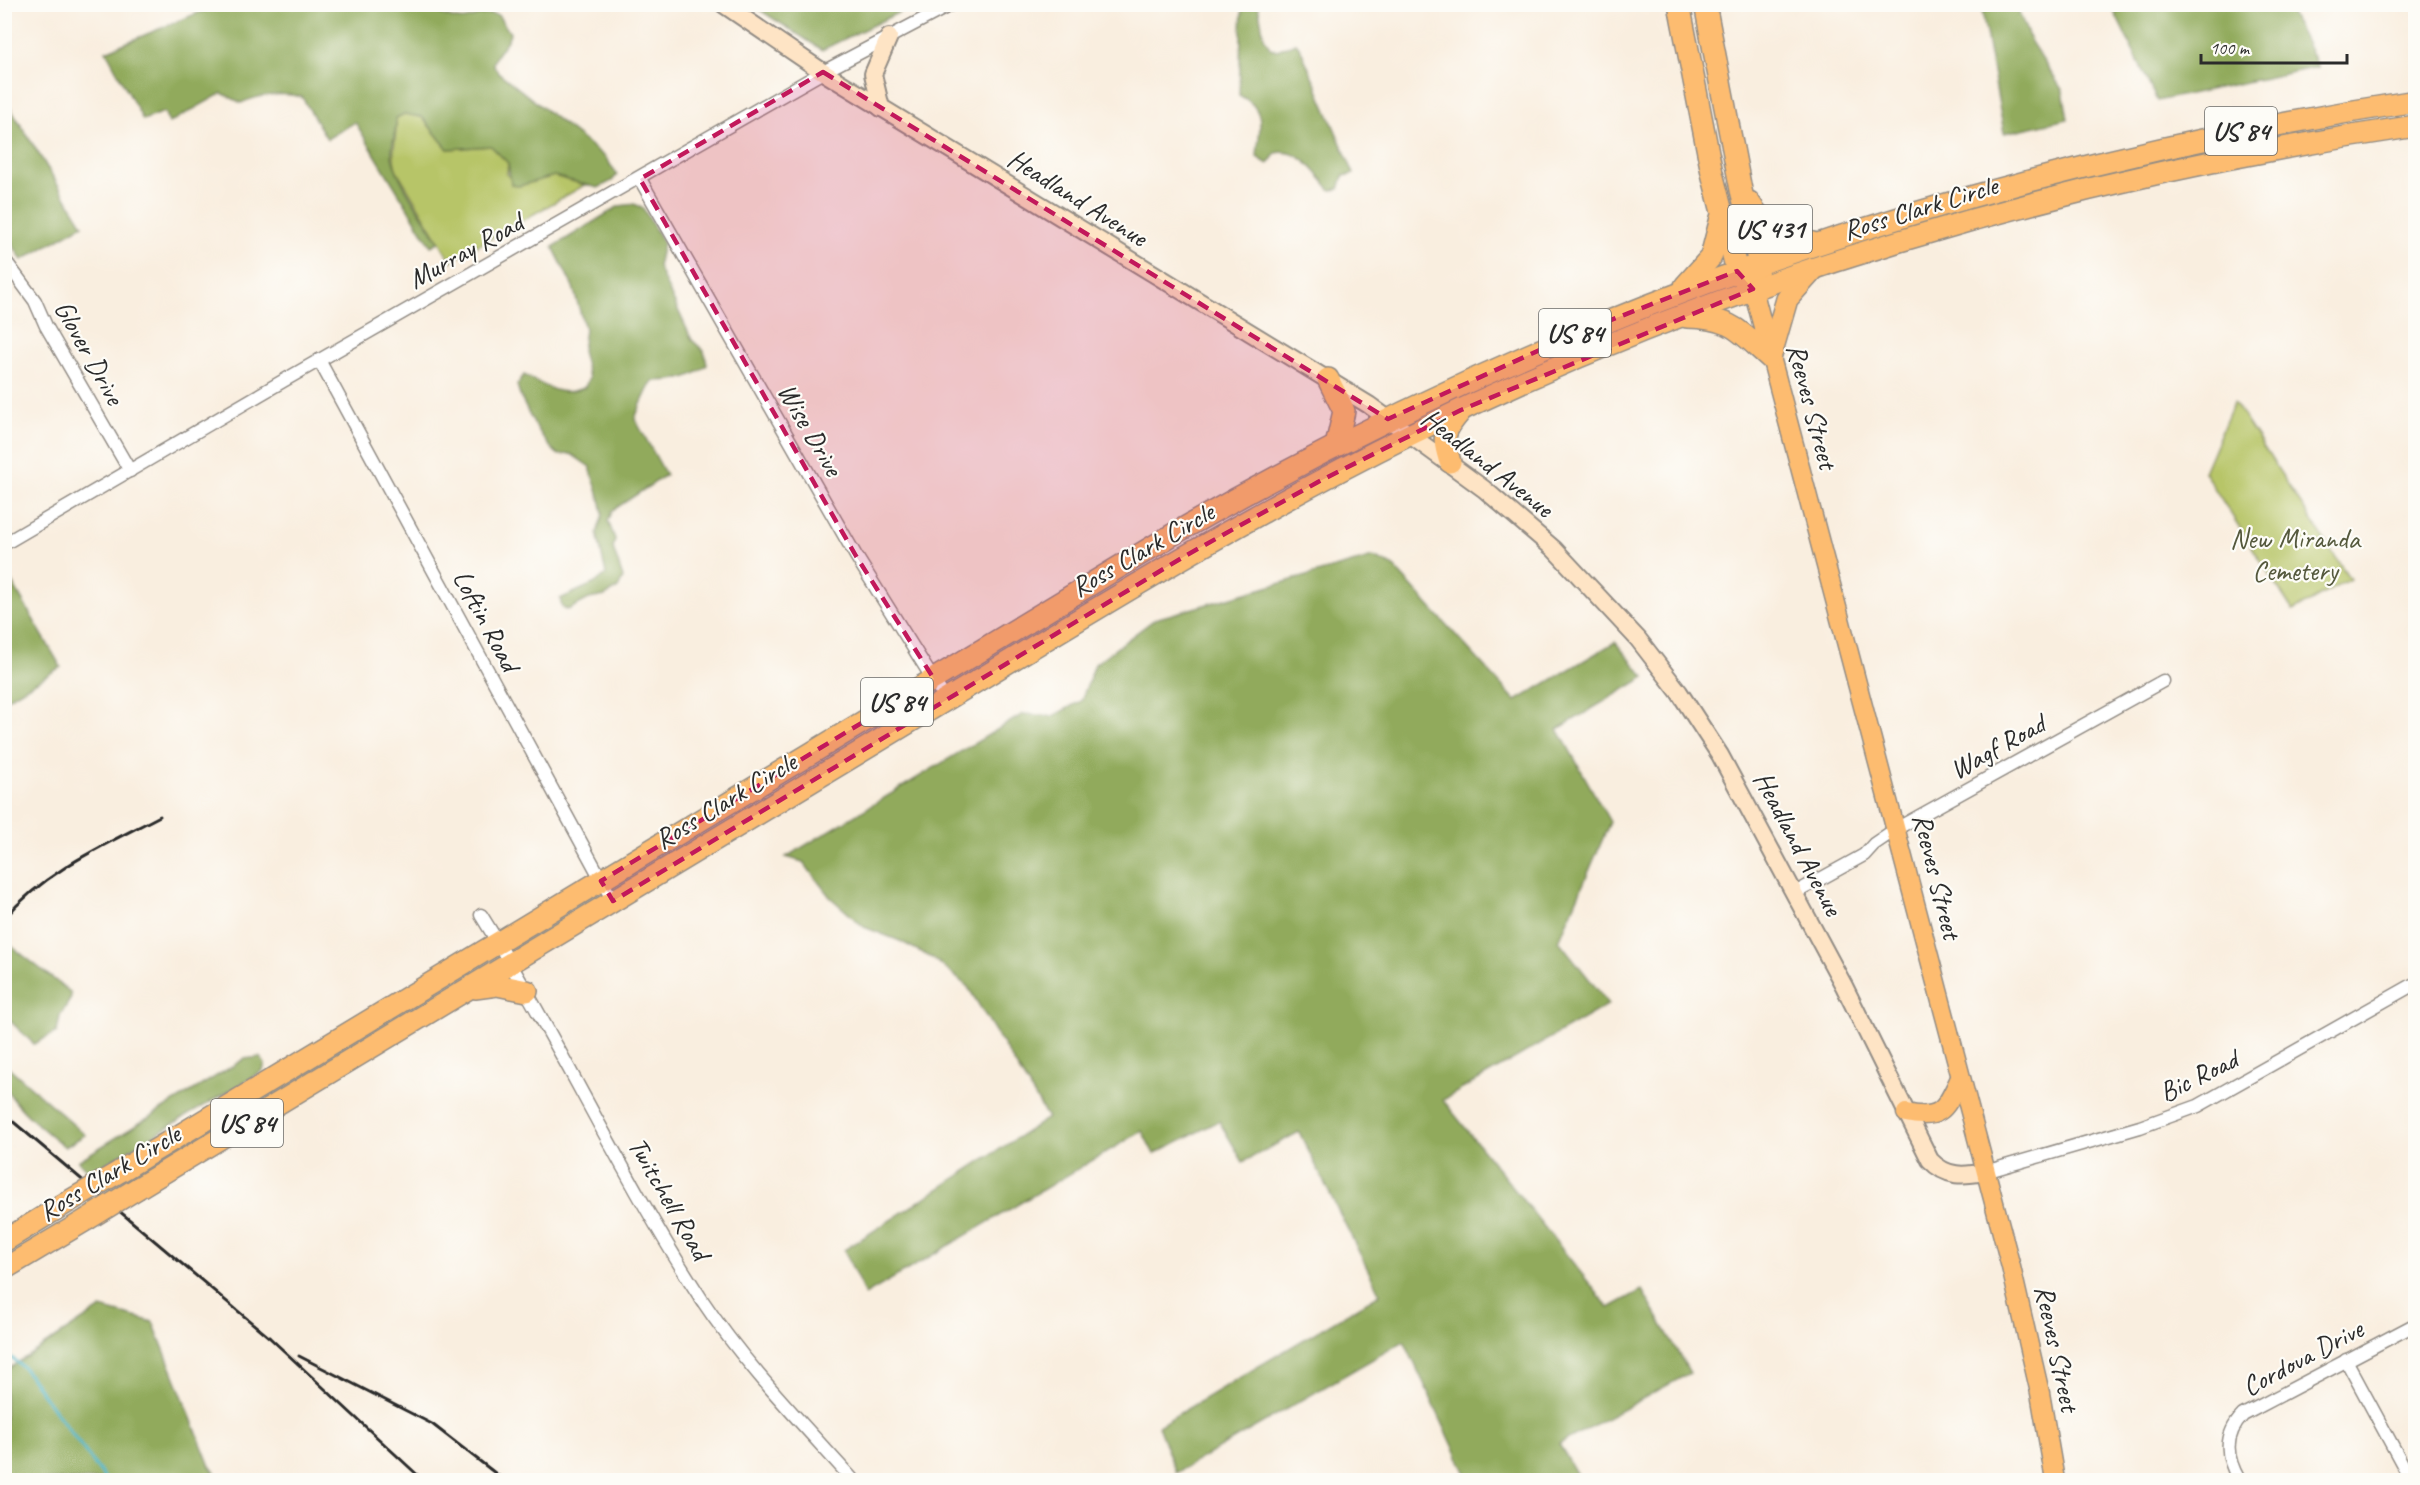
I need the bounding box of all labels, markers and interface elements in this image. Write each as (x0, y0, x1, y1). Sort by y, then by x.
scale bar (2201, 27, 2346, 65)
text: 100 m (2210, 37, 2251, 59)
road number: US 84 (2205, 107, 2277, 155)
street label: Headland Avenue (1001, 141, 1156, 255)
street label: Ross Clark Circle (1839, 167, 2003, 248)
street label: Murray Road (402, 203, 532, 296)
road number: US 431 (1728, 205, 1812, 253)
street label: Glover Drive (47, 294, 133, 412)
road number: US 84 (1539, 309, 1611, 357)
street label: Reeves Street (1779, 340, 1847, 475)
street label: Wise Drive (770, 377, 852, 484)
street label: Headland Avenue (1415, 400, 1562, 526)
street label: Ross Clark Circle (1064, 493, 1222, 604)
park label: New Miranda Cemetery (2230, 521, 2362, 588)
street label: Loftin Road (445, 564, 530, 680)
road number: US 84 (861, 678, 933, 726)
street label: Wagf Road (1943, 704, 2055, 787)
street label: Ross Clark Circle (648, 743, 804, 857)
street label: Headland Avenue (1746, 765, 1852, 923)
street label: Reeves Street (1905, 810, 1971, 945)
street label: Bic Road (2153, 1040, 2247, 1109)
road number: US 84 (211, 1099, 283, 1147)
street label: Ross Clark Circle (32, 1115, 188, 1229)
street label: Twitchell Road (620, 1131, 721, 1269)
street label: Reeves Street (2027, 1282, 2089, 1417)
street label: Cordova Drive (2236, 1310, 2370, 1404)

